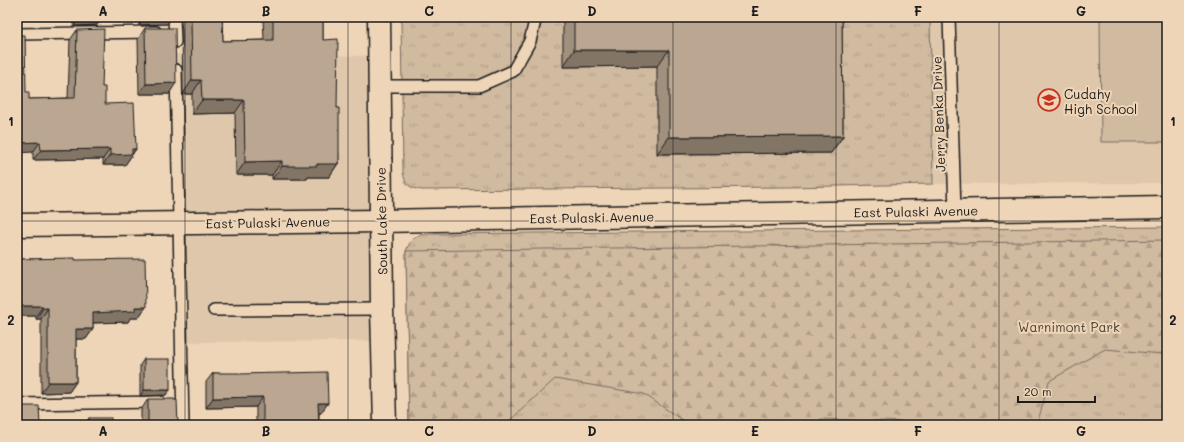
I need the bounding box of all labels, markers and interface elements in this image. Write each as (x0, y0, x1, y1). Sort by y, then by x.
text: A (98, 2, 108, 19)
text: B (262, 2, 271, 19)
text: C (424, 2, 434, 19)
text: D (587, 2, 597, 19)
text: E (751, 2, 759, 19)
text: F (914, 2, 922, 19)
text: G (1076, 2, 1086, 19)
street label: Jerry Benka Drive (927, 56, 949, 172)
place label: Cudahy High School (1064, 85, 1137, 117)
school or university icon: Cudahy High School (1036, 87, 1062, 113)
text: 1 (8, 112, 14, 129)
text: 1 (1170, 112, 1176, 129)
street label: South Lake Drive (372, 167, 390, 275)
street label: East Pulaski Avenue (854, 201, 978, 221)
street label: East Pulaski Avenue (530, 207, 654, 227)
street label: East Pulaski Avenue (206, 212, 330, 232)
text: 2 (7, 311, 15, 328)
text: 2 (1169, 311, 1177, 328)
park label: Warnimont Park (1018, 318, 1120, 335)
scale bar (1018, 378, 1095, 404)
text: 20 m (1024, 383, 1052, 399)
text: A (98, 422, 108, 439)
text: B (262, 422, 271, 439)
text: C (424, 422, 434, 439)
text: D (587, 422, 597, 439)
text: E (751, 422, 759, 439)
text: F (914, 422, 922, 439)
text: G (1076, 422, 1086, 439)

